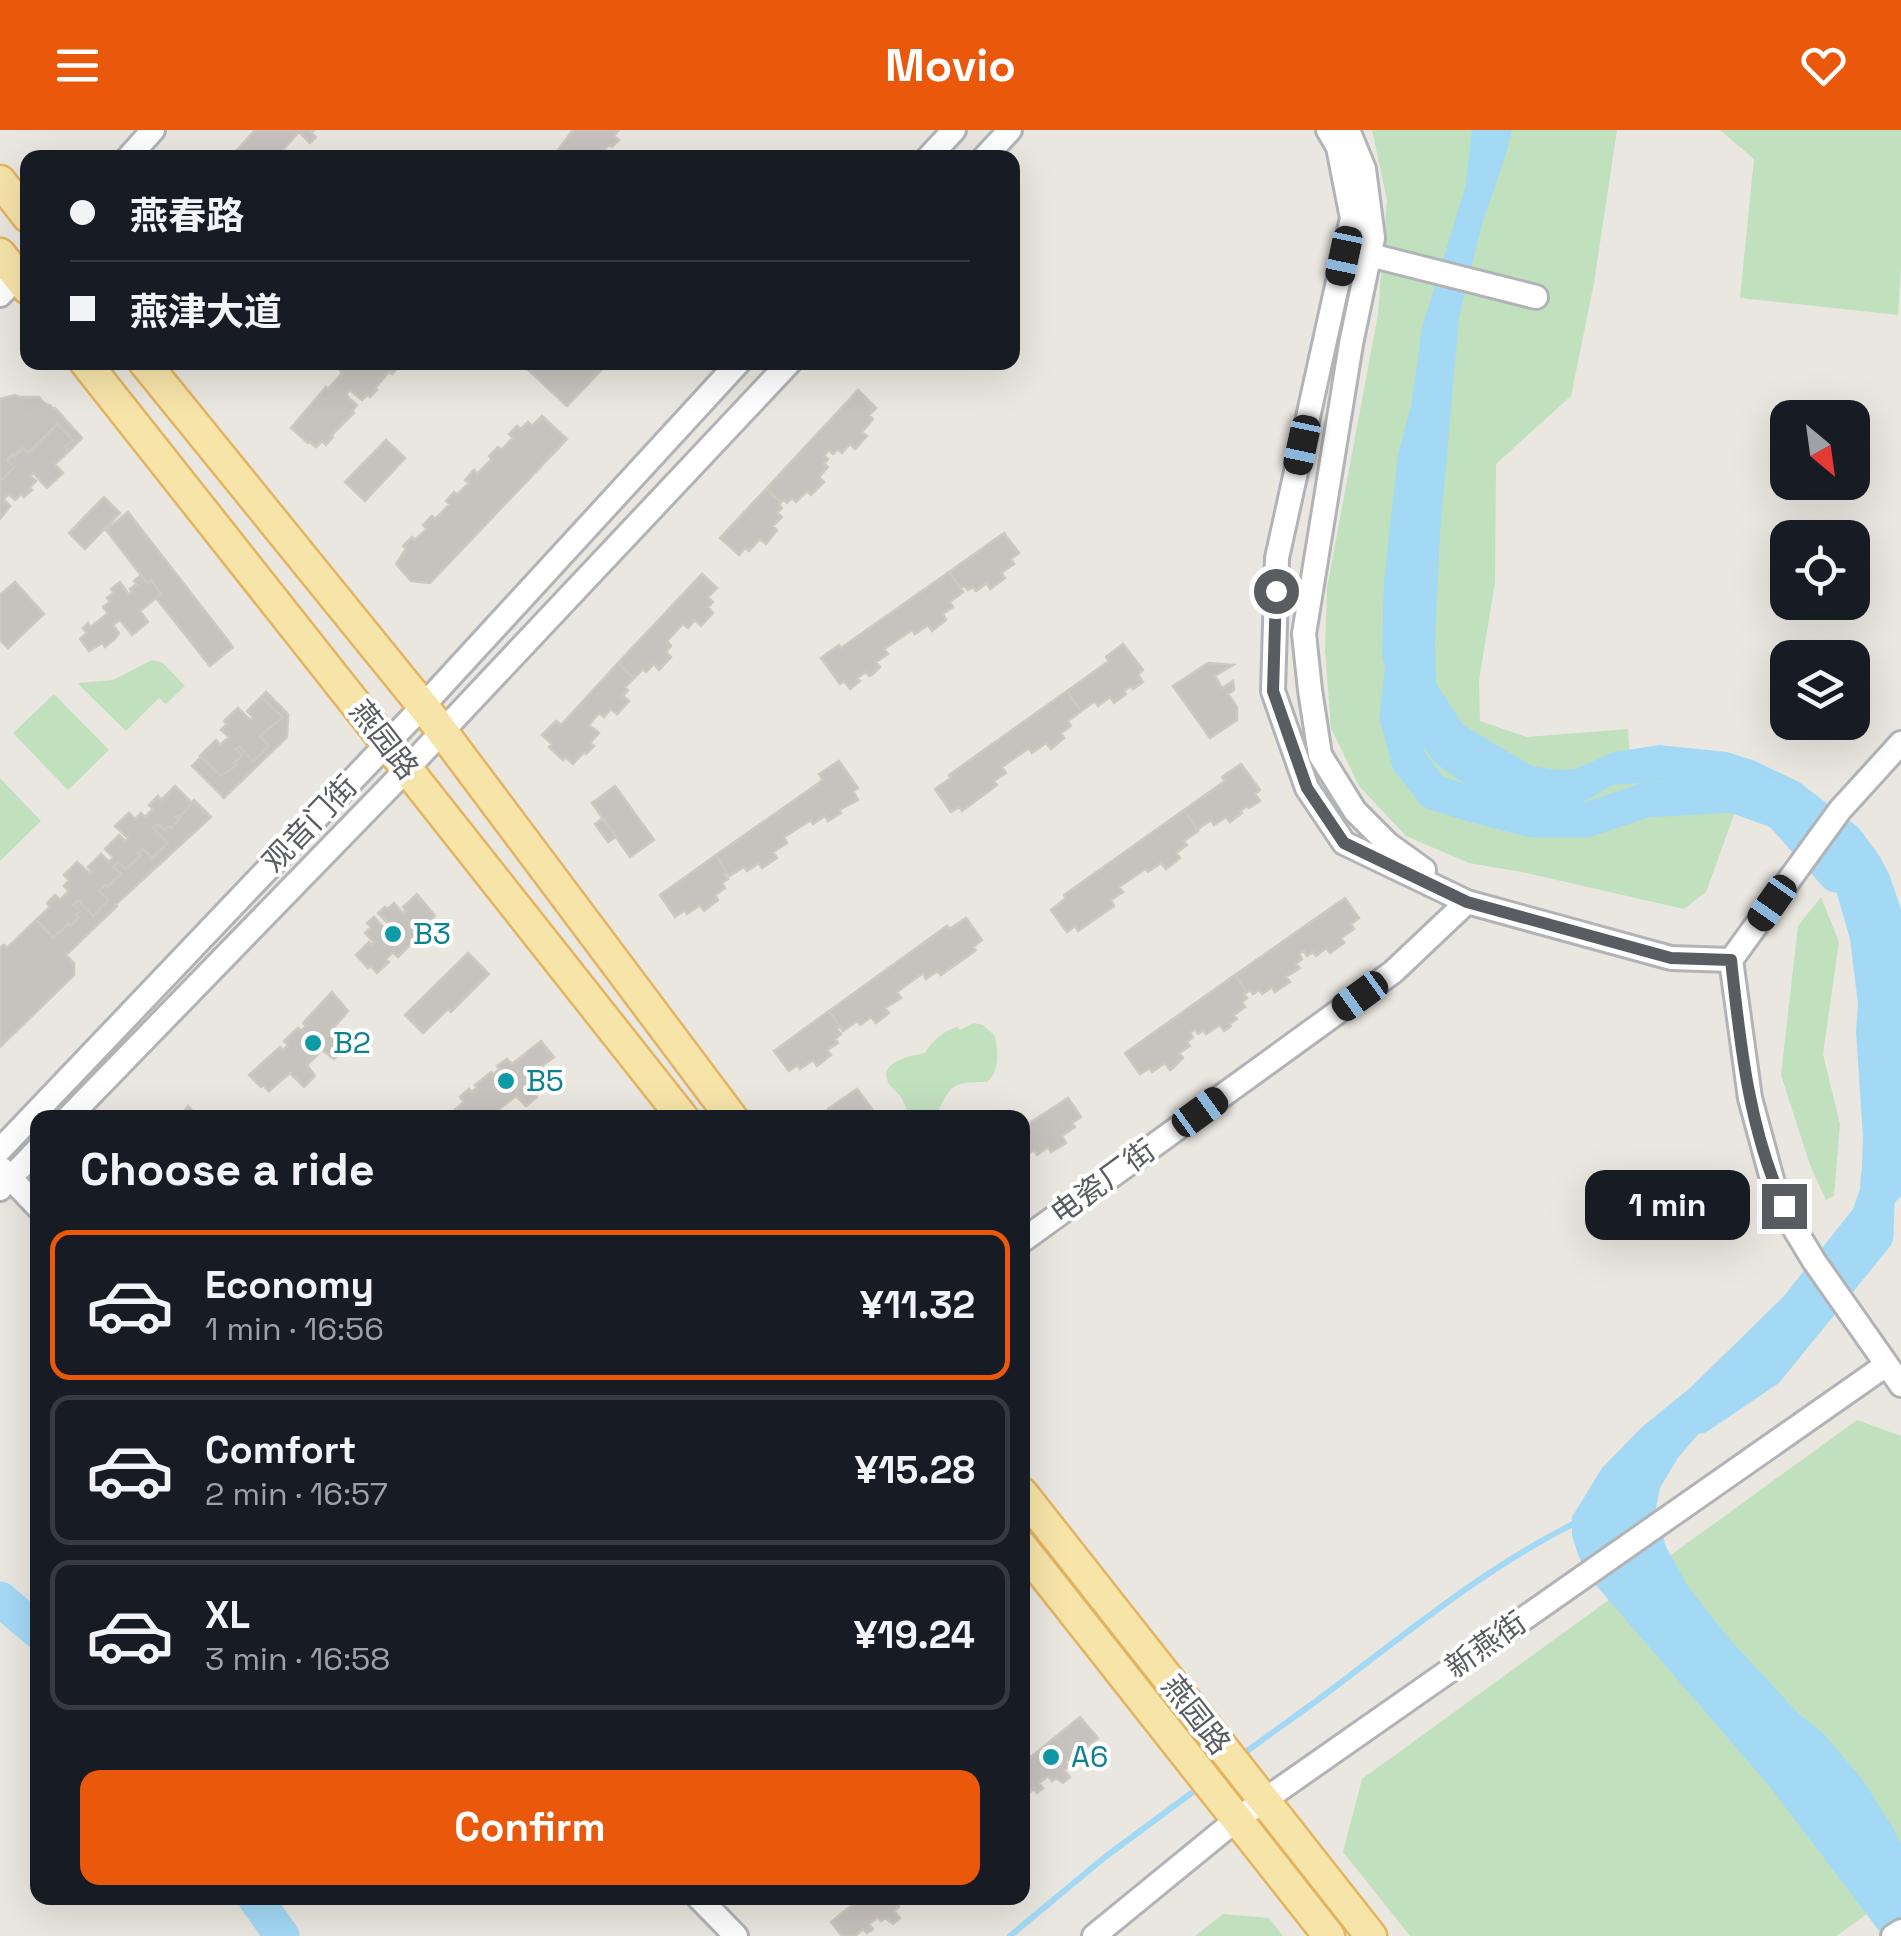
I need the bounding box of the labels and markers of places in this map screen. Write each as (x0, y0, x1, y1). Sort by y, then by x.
place label: B3 (413, 914, 451, 953)
marker: B3 (382, 923, 404, 945)
place label: B2 (333, 1023, 371, 1062)
marker: B2 (302, 1032, 324, 1054)
place label: B5 (526, 1061, 564, 1100)
marker: B5 (495, 1070, 517, 1092)
place label: A6 (1071, 1737, 1108, 1776)
marker: A6 (1040, 1746, 1062, 1768)

